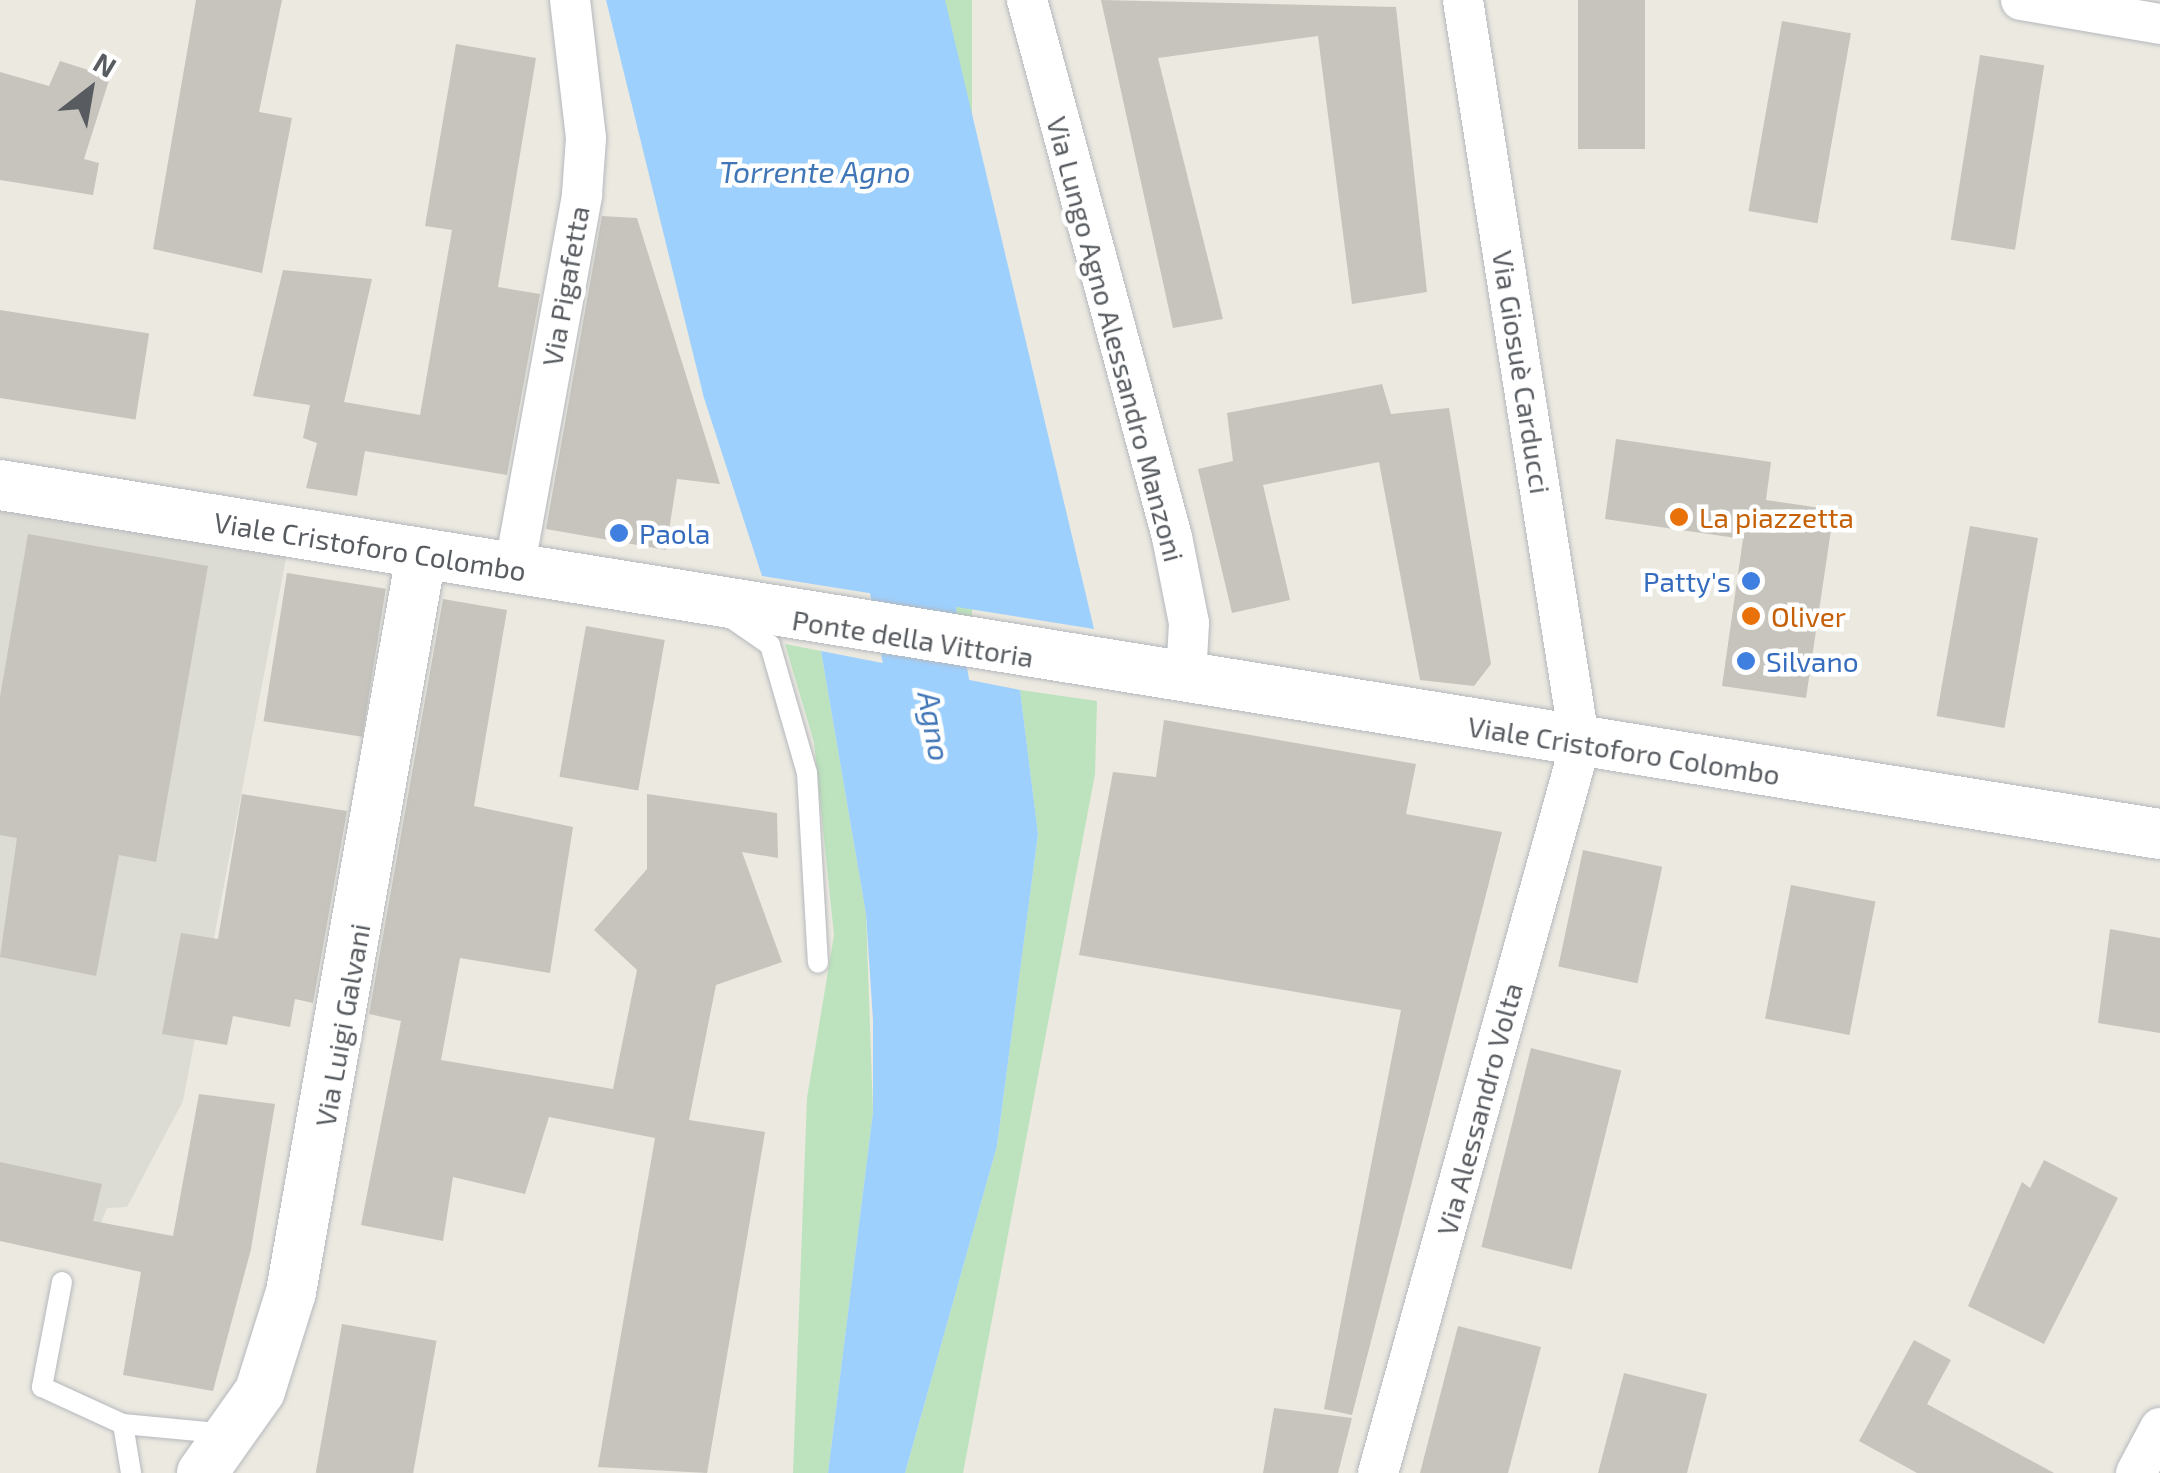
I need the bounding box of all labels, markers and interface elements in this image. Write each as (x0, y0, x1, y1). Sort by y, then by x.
north arrow (40, 40, 140, 140)
text: N (88, 45, 123, 84)
street label: Via Lungo Agno Alessandro Manzoni (1040, 112, 1192, 566)
water label: Torrente Agno (719, 153, 911, 189)
street label: Via Pigafetta (534, 203, 596, 369)
street label: Via Giosuè Carducci (1486, 248, 1558, 496)
place label: La piazzetta (1699, 500, 1854, 534)
street label: Viale Cristoforo Colombo (211, 505, 529, 587)
marker: La piazzetta (1668, 506, 1690, 528)
place label: Paola (639, 516, 710, 550)
marker: Paola (608, 522, 630, 544)
place label: Patty's (1643, 564, 1731, 598)
marker: Patty's (1740, 570, 1762, 592)
place label: Oliver (1771, 599, 1846, 633)
street label: Ponte della Vittoria (790, 602, 1036, 674)
marker: Oliver (1740, 605, 1762, 627)
place label: Silvano (1766, 644, 1859, 678)
marker: Silvano (1735, 650, 1757, 672)
water label: Agno (911, 688, 959, 764)
street label: Viale Cristoforo Colombo (1465, 709, 1783, 791)
street label: Via Luigi Galvani (308, 921, 376, 1129)
street label: Via Alessandro Volta (1429, 978, 1529, 1240)

